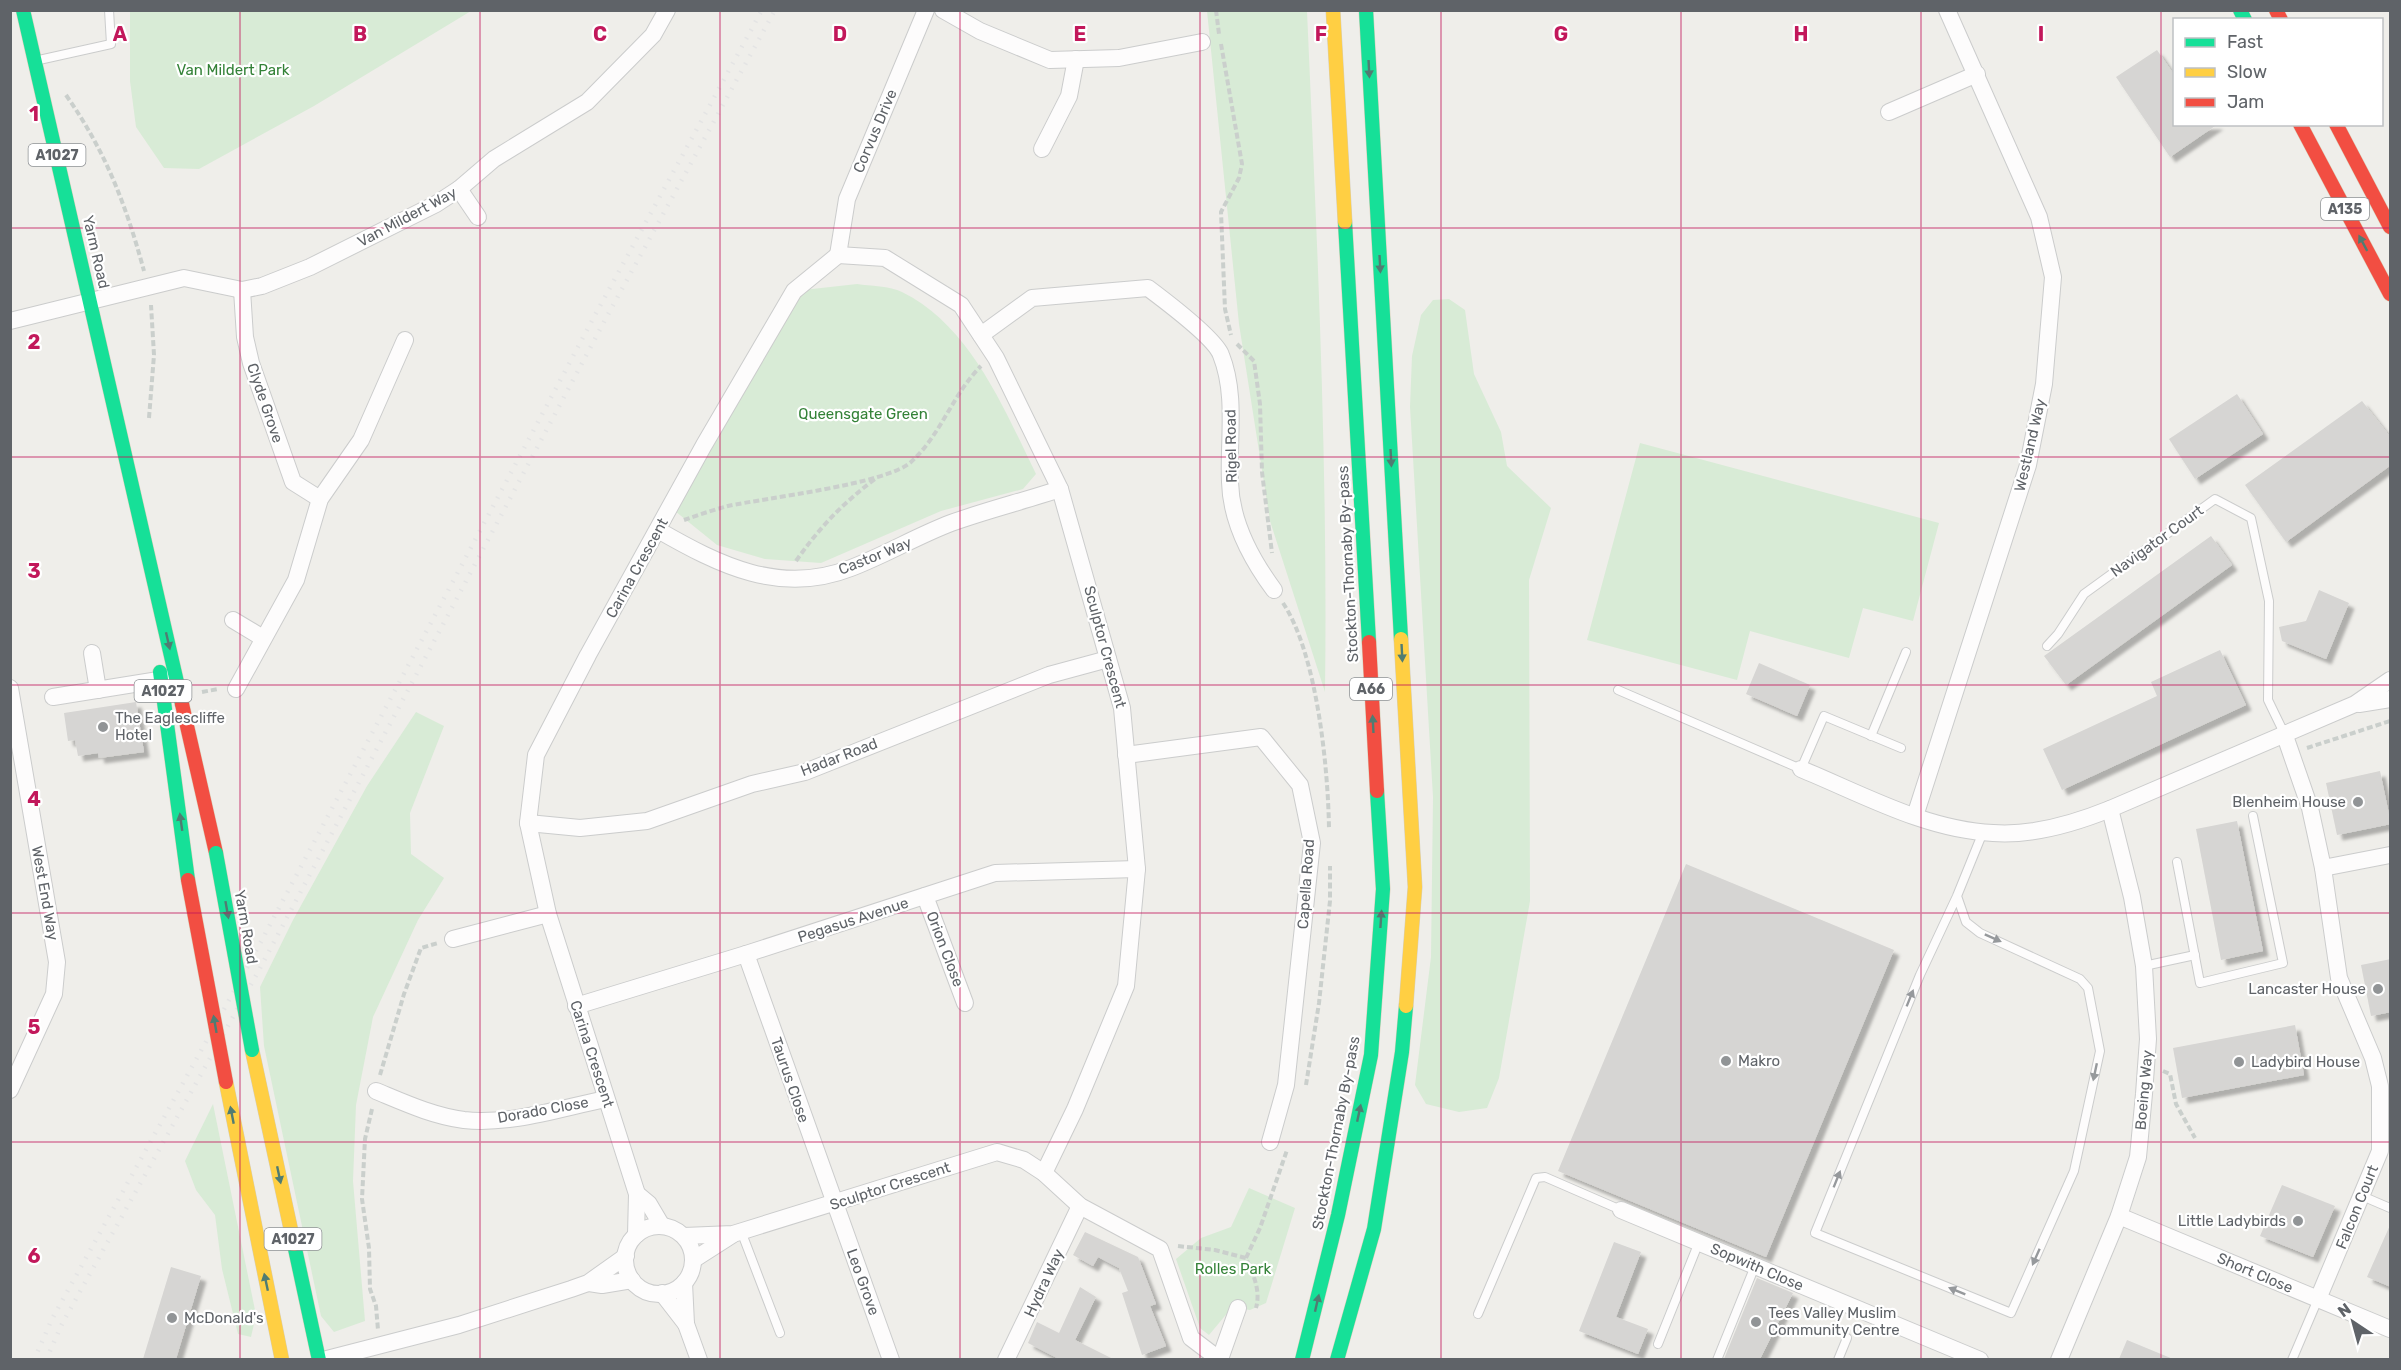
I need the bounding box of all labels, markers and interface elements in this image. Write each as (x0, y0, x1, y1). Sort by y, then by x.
legend (2173, 18, 2383, 126)
text: A (113, 22, 128, 46)
text: B (353, 22, 367, 46)
text: C (593, 22, 607, 46)
text: D (833, 22, 847, 46)
text: E (1074, 22, 1086, 46)
text: F (1315, 22, 1327, 46)
text: G (1554, 22, 1568, 46)
text: H (1794, 22, 1808, 46)
text: I (2038, 22, 2044, 46)
text: Fast (2227, 31, 2263, 53)
one-way arrow (1365, 59, 1374, 78)
park label: Van Mildert Park (177, 61, 290, 79)
text: Slow (2227, 61, 2267, 83)
street label: Corvus Drive (849, 86, 901, 176)
text: Jam (2227, 91, 2264, 113)
text: 1 (29, 102, 39, 126)
road number: A1027 (28, 144, 86, 166)
street label: Van Mildert Way (354, 183, 460, 251)
road number: A135 (2321, 198, 2369, 220)
street label: Yarm Road (79, 214, 113, 290)
one-way arrow (2358, 234, 2368, 251)
one-way arrow (1376, 254, 1385, 273)
text: 2 (28, 330, 41, 354)
street label: Clyde Grove (243, 361, 287, 445)
street label: Westland Way (2011, 397, 2049, 493)
park label: Queensgate Green (798, 405, 928, 423)
street label: Rigel Road (1221, 409, 1241, 483)
one-way arrow (1387, 449, 1396, 468)
street label: Stockton-Thornaby By-pass (1334, 465, 1362, 663)
street label: Navigator Court (2107, 501, 2207, 581)
street label: Carina Crescent (602, 515, 672, 621)
street label: Castor Way (836, 533, 914, 579)
text: 3 (27, 559, 41, 583)
street label: Sculptor Crescent (1080, 584, 1130, 710)
one-way arrow (164, 631, 174, 650)
one-way arrow (1398, 643, 1407, 662)
road number: A66 (1350, 678, 1392, 700)
road number: A1027 (134, 680, 192, 702)
place label: The Eaglescliffe Hotel (115, 709, 225, 744)
one-way arrow (1369, 715, 1378, 734)
marker: The Eaglescliffe Hotel (96, 720, 110, 734)
street label: Hadar Road (798, 734, 880, 780)
text: 4 (27, 787, 41, 811)
place label: Blenheim House (2232, 793, 2346, 811)
marker: Blenheim House (2351, 795, 2365, 809)
one-way arrow (176, 812, 185, 831)
street label: Capella Road (1294, 838, 1318, 930)
street label: West End Way (28, 844, 62, 942)
street label: Yarm Road (231, 889, 261, 965)
street label: Pegasus Avenue (795, 894, 911, 946)
one-way arrow (222, 901, 231, 920)
street label: Orion Close (922, 909, 968, 989)
one-way arrow (1376, 910, 1385, 929)
one-way arrow (1984, 933, 2002, 943)
place label: Lancaster House (2248, 980, 2366, 998)
marker: Lancaster House (2371, 982, 2385, 996)
one-way arrow (1906, 989, 1916, 1007)
street label: Carina Crescent (566, 998, 618, 1110)
text: 5 (28, 1015, 41, 1039)
one-way arrow (210, 1015, 219, 1034)
street label: Stockton-Thornaby By-pass (1308, 1034, 1364, 1231)
street label: Taurus Close (767, 1035, 813, 1125)
street label: Boeing Way (2132, 1049, 2156, 1131)
place label: Makro (1738, 1052, 1780, 1070)
place label: Ladybird House (2251, 1053, 2360, 1071)
marker: Makro (1719, 1054, 1733, 1068)
marker: Ladybird House (2232, 1055, 2246, 1069)
one-way arrow (2090, 1063, 2100, 1082)
street label: Dorado Close (496, 1093, 590, 1127)
one-way arrow (1355, 1103, 1364, 1122)
one-way arrow (227, 1106, 236, 1125)
street label: Sculptor Crescent (827, 1158, 953, 1214)
street label: Falcon Court (2332, 1162, 2382, 1252)
one-way arrow (275, 1166, 285, 1184)
one-way arrow (1832, 1169, 1842, 1187)
place label: Little Ladybirds (2178, 1212, 2286, 1230)
marker: Little Ladybirds (2291, 1214, 2305, 1228)
road number: A1027 (264, 1228, 322, 1250)
street label: Sopwith Close (1708, 1239, 1806, 1295)
text: 6 (27, 1244, 41, 1268)
street label: Leo Grove (843, 1246, 883, 1318)
street label: Hydra Way (1020, 1246, 1068, 1320)
one-way arrow (2030, 1248, 2040, 1266)
street label: Short Close (2214, 1249, 2296, 1297)
park label: Rolles Park (1195, 1260, 1272, 1278)
one-way arrow (261, 1272, 270, 1291)
one-way arrow (1947, 1286, 1965, 1296)
north arrow (2323, 1292, 2383, 1352)
one-way arrow (1313, 1294, 1323, 1312)
text: N (2334, 1299, 2355, 1321)
place label: Tees Valley Muslim Community Centre (1768, 1304, 1900, 1339)
place label: McDonald's (184, 1309, 264, 1327)
marker: McDonald's (165, 1311, 179, 1325)
marker: Tees Valley Muslim Community Centre (1749, 1315, 1763, 1329)

